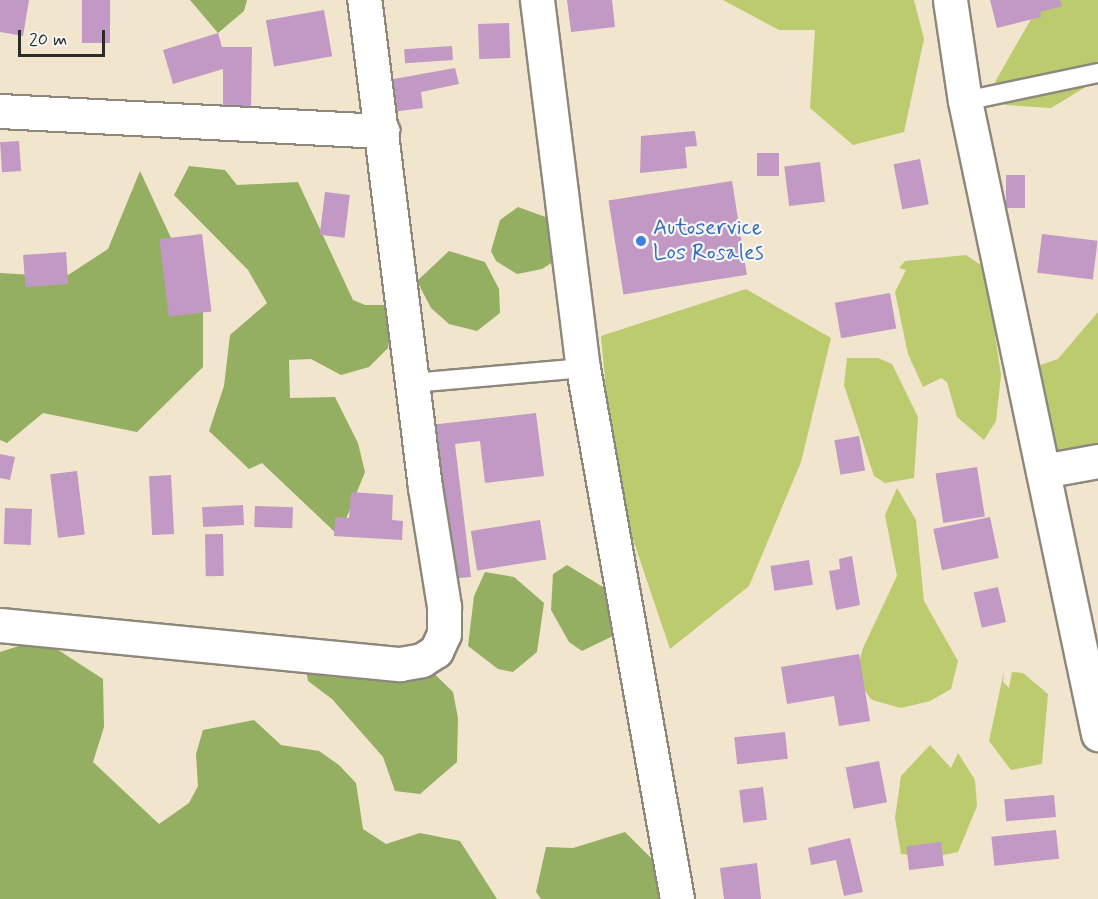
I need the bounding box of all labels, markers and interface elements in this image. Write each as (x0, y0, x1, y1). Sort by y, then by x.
scale bar (21, 18, 108, 56)
text: 20 m (29, 28, 67, 52)
place label: Autoservice Los Rosales (653, 215, 762, 266)
marker: Autoservice Los Rosales (634, 234, 648, 248)

